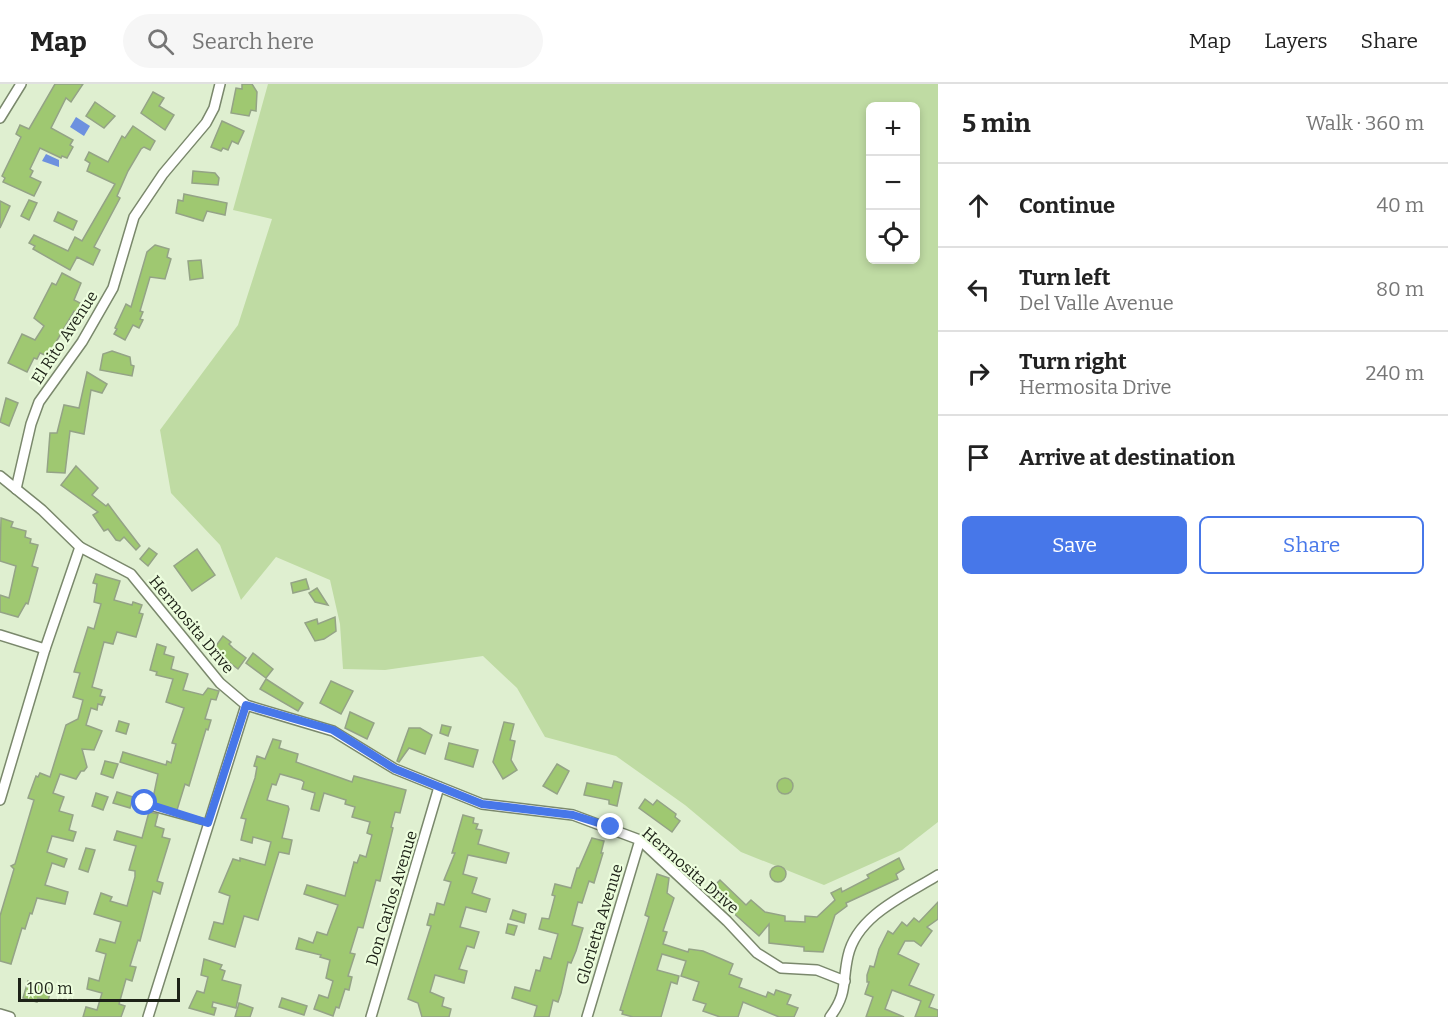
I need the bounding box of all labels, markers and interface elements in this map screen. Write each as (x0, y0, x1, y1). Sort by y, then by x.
search box (123, 14, 543, 68)
text: Map (30, 25, 87, 58)
icon: search (144, 25, 177, 58)
text: Search here (192, 28, 314, 55)
text: Map (1189, 28, 1231, 54)
text: Layers (1264, 28, 1328, 54)
text: Share (1361, 28, 1418, 54)
map controls (866, 102, 920, 264)
button: + (866, 102, 920, 156)
text: 5 min (962, 108, 1031, 139)
text: Walk · 360 m (1306, 111, 1424, 135)
button: − (866, 156, 920, 210)
icon: ahead (962, 189, 995, 222)
text: Continue (1019, 192, 1115, 219)
text: 40 m (1376, 193, 1424, 217)
button: locate (866, 210, 920, 264)
text: Turn left (1019, 264, 1111, 291)
icon: left (962, 273, 995, 306)
text: 80 m (1376, 277, 1424, 301)
street label: El Rito Avenue (27, 287, 102, 387)
text: Del Valle Avenue (1019, 291, 1174, 315)
text: Turn right (1019, 348, 1127, 375)
icon: right (962, 357, 995, 390)
text: 240 m (1366, 361, 1424, 385)
text: Hermosita Drive (1019, 375, 1171, 399)
icon: arrive (962, 441, 995, 474)
text: Arrive at destination (1019, 444, 1235, 471)
button: Save (962, 516, 1187, 574)
button: Share (1199, 516, 1424, 574)
street label: Hermosita Drive (145, 571, 238, 677)
route start (131, 789, 157, 815)
route end (597, 813, 623, 839)
street label: Hermosita Drive (638, 823, 743, 918)
street label: Don Carlos Avenue (362, 828, 421, 968)
street label: Glorietta Avenue (572, 861, 627, 987)
scale bar (18, 975, 180, 1002)
text: 100 m (27, 979, 72, 998)

